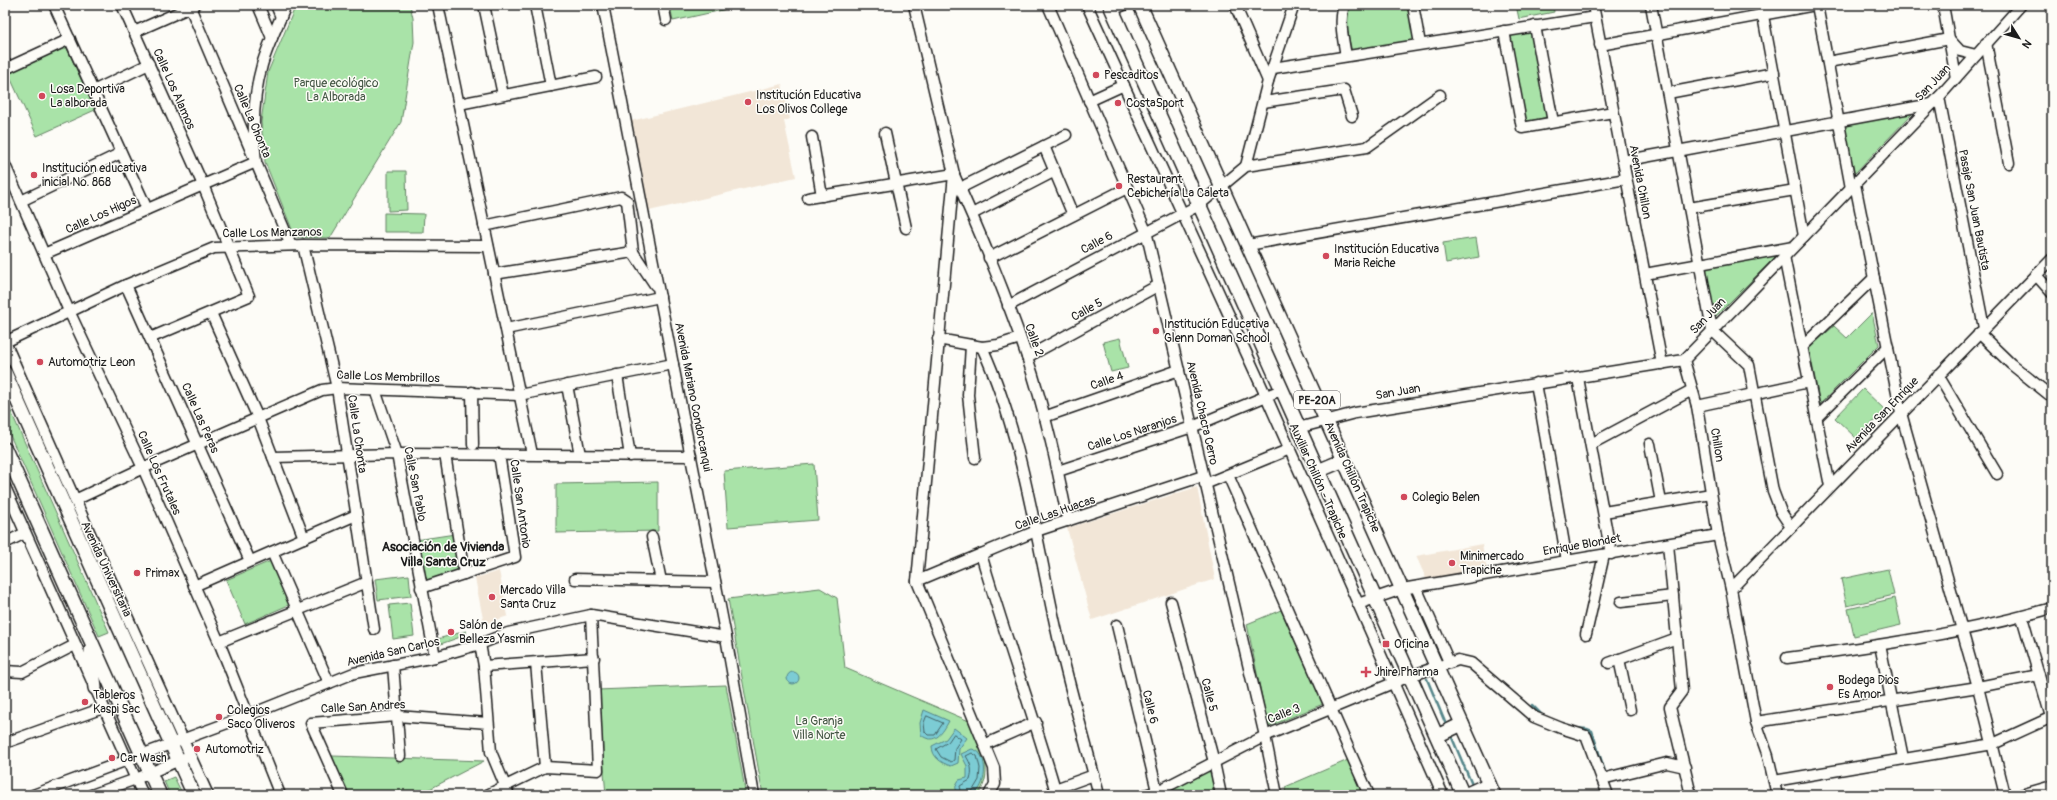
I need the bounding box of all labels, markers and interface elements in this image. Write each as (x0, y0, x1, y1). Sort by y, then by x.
north arrow (1999, 18, 2039, 58)
text: N (2019, 37, 2034, 51)
street label: Calle Los Alamos (149, 46, 199, 132)
street label: San Juan (1912, 61, 1954, 105)
place label: Pescaditos (1104, 68, 1159, 83)
marker: Pescaditos (1091, 70, 1101, 80)
park label: Parque ecológico La Alborada (294, 76, 379, 105)
place label: Losa Deportiva La alborada (50, 82, 125, 111)
street label: Calle La Chonta (230, 82, 274, 160)
place label: Institución Educativa Los Olivos College (756, 88, 862, 117)
marker: Losa Deportiva La alborada (37, 91, 47, 101)
place label: CostaSport (1126, 96, 1184, 111)
marker: Institución Educativa Los Olivos College (743, 97, 753, 107)
marker: CostaSport (1113, 98, 1123, 108)
street label: Avenida Chillon (1625, 144, 1655, 221)
street label: Pasaje San Juan Bautista (1955, 148, 1993, 272)
place label: Institución educativa inicial No. 868 (42, 161, 147, 190)
marker: Institución educativa inicial No. 868 (29, 170, 39, 180)
place label: Restaurant Cebichería La Caleta (1127, 172, 1229, 201)
marker: Restaurant Cebichería La Caleta (1114, 181, 1124, 191)
street label: Calle Los Higos (63, 192, 139, 237)
street label: Calle Los Manzanos (222, 225, 322, 241)
street label: Calle 6 (1078, 228, 1116, 258)
place label: Institución Educativa Maria Reiche (1334, 242, 1440, 271)
marker: Institución Educativa Maria Reiche (1321, 251, 1331, 261)
street label: San Juan (1687, 294, 1729, 338)
street label: Calle 5 (1069, 295, 1105, 325)
place label: Institución Educativa Glenn Doman School (1164, 317, 1270, 346)
street label: Avenida Mariano Condorcanqui (671, 321, 715, 473)
street label: Calle 2 (1021, 321, 1047, 359)
marker: Institución Educativa Glenn Doman School (1151, 326, 1161, 336)
place label: Automotriz Leon (48, 355, 135, 370)
marker: Automotriz Leon (35, 357, 45, 367)
street label: Avenida Chacra Cerro (1183, 359, 1221, 467)
street label: Calle Los Membrillos (336, 368, 441, 386)
street label: Calle 4 (1088, 368, 1126, 394)
street label: Avenida San Enrique (1842, 374, 1922, 456)
street label: Calle Las Peras (178, 381, 222, 456)
street label: San Juan (1374, 381, 1422, 403)
road number: PE-20A (1294, 391, 1340, 409)
street label: Calle La Chonta (344, 394, 370, 474)
street label: Calle Los Naranjos (1085, 411, 1179, 454)
street label: Avenida Chillón Trapiche (1321, 419, 1383, 535)
street label: Auxiliar Chillón - Trapiche (1286, 421, 1350, 541)
street label: Chillon (1707, 427, 1727, 463)
street label: Calle Los Frutales (134, 429, 185, 518)
street label: Calle San Pablo (400, 445, 430, 523)
street label: Calle San Antonio (506, 458, 534, 550)
place label: Colegio Belen (1412, 490, 1480, 505)
street label: Calle Las Huacas (1013, 492, 1098, 534)
marker: Colegio Belen (1399, 492, 1409, 502)
street label: Avenida Universitaria (77, 519, 135, 620)
street label: Enrique Blondet (1542, 531, 1622, 559)
district label: Asociación de Vivienda Villa Santa Cruz (382, 539, 504, 570)
place label: Minimercado Trapiche (1460, 549, 1524, 578)
marker: Minimercado Trapiche (1447, 558, 1457, 568)
place label: Primax (145, 566, 180, 581)
marker: Primax (132, 568, 142, 578)
place label: Mercado Villa Santa Cruz (500, 583, 566, 612)
marker: Mercado Villa Santa Cruz (487, 592, 497, 602)
place label: Salón de Belleza Yasmin (459, 618, 535, 647)
marker: Salón de Belleza Yasmin (446, 627, 456, 637)
street label: Avenida San Carlos (345, 634, 441, 670)
place label: Oficina (1394, 637, 1430, 652)
marker: Oficina (1381, 639, 1391, 649)
place label: Jhire Pharma (1374, 665, 1439, 680)
marker: Jhire Pharma (1361, 667, 1371, 677)
place label: Bodega Dios Es Amor (1838, 673, 1899, 702)
street label: Calle 5 (1197, 677, 1221, 713)
marker: Bodega Dios Es Amor (1825, 682, 1835, 692)
place label: Tableros Kaspi Sac (93, 688, 140, 717)
street label: Calle 6 (1139, 689, 1161, 725)
marker: Tableros Kaspi Sac (80, 697, 90, 707)
street label: Calle San Andres (320, 697, 406, 717)
street label: Calle 3 (1265, 701, 1303, 727)
place label: Colegios Saco Oliveros (227, 703, 295, 732)
marker: Colegios Saco Oliveros (214, 712, 224, 722)
park label: La Granja Villa Norte (793, 714, 845, 743)
place label: Automotriz (205, 742, 264, 757)
marker: Automotriz (192, 744, 202, 754)
place label: Car Wash (120, 751, 167, 766)
marker: Car Wash (107, 753, 117, 763)

